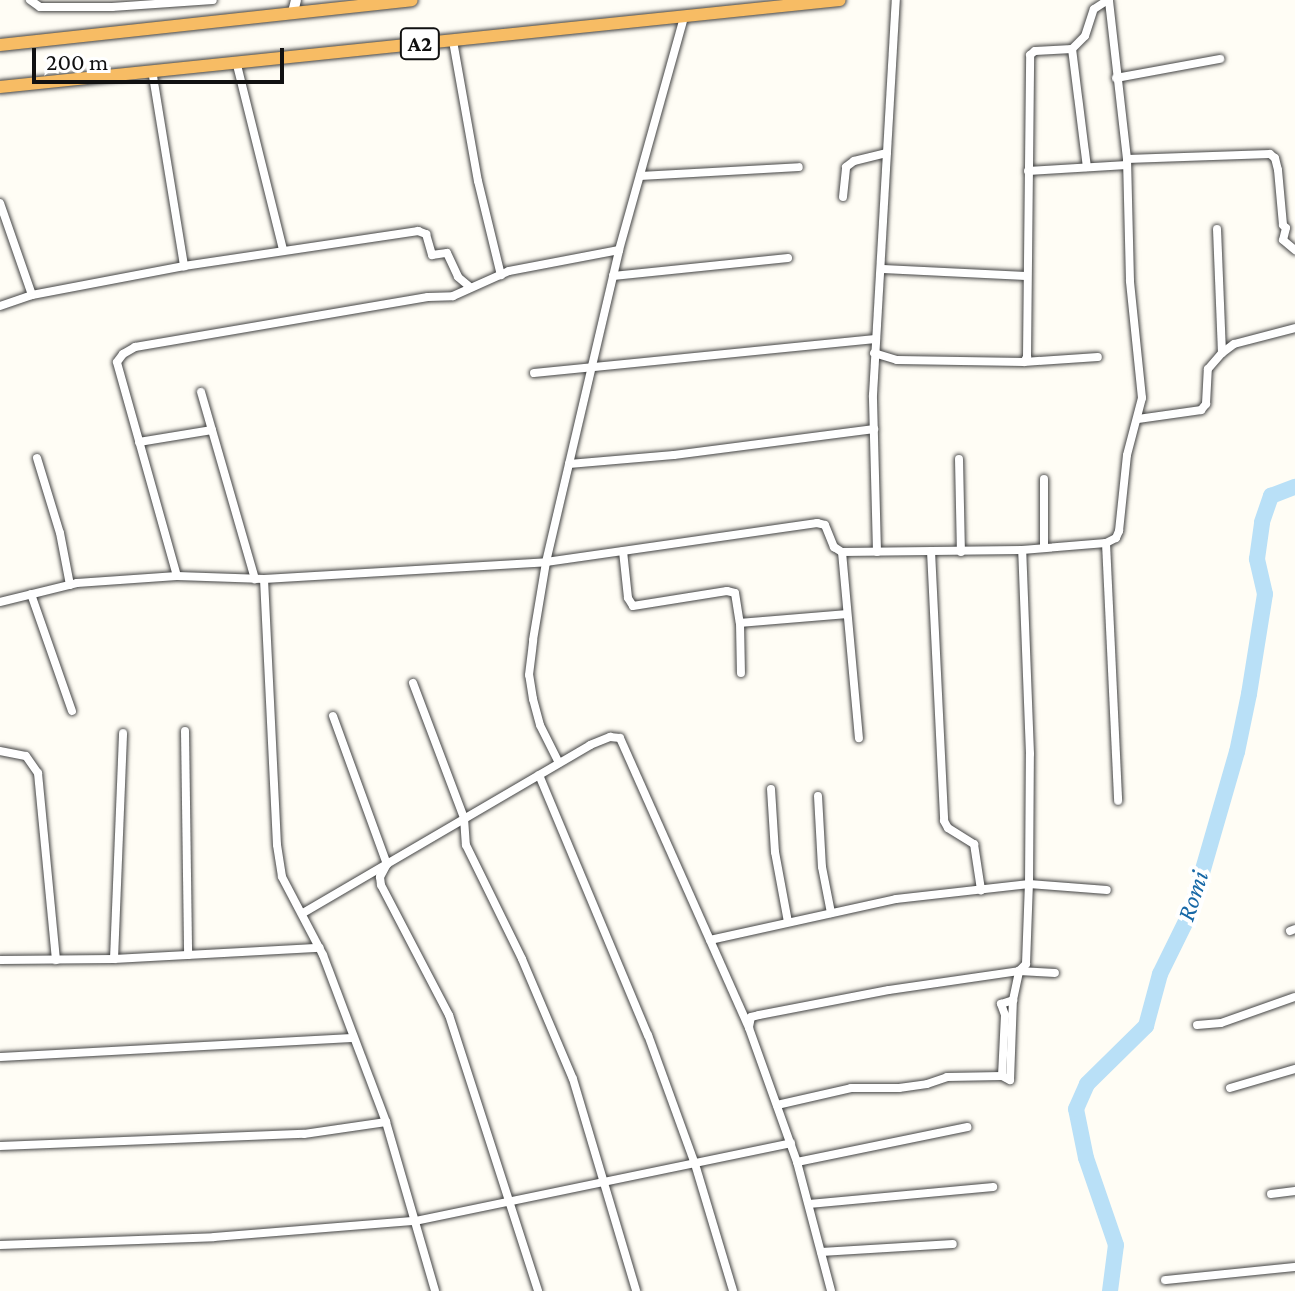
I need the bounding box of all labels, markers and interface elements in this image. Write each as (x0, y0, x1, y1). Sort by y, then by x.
road number: A2 (398, 26, 442, 62)
scale bar (36, 32, 288, 82)
text: 200 m (46, 48, 108, 75)
water label: Romi (1170, 867, 1216, 925)

